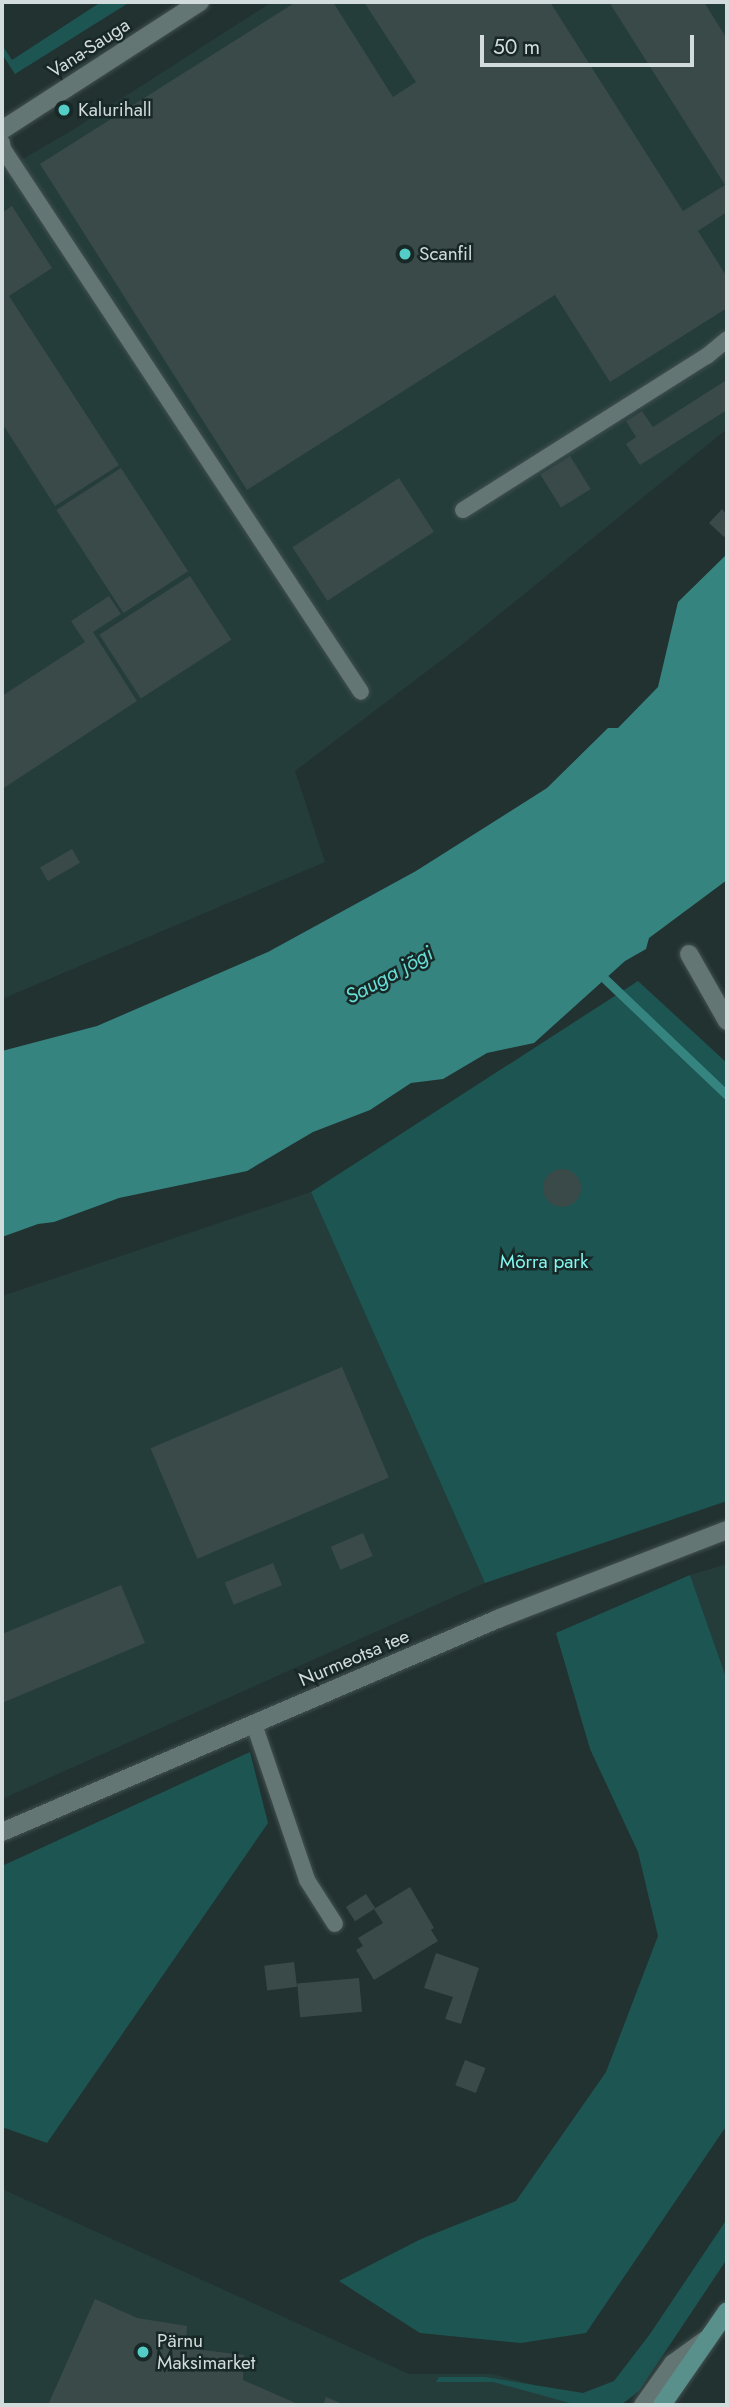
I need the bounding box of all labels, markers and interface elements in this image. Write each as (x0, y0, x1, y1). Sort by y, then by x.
street label: Vana-Sauga (44, 13, 134, 83)
scale bar (484, 21, 698, 65)
text: 50 m (493, 32, 540, 62)
place label: Kalurihall (78, 99, 152, 121)
marker: Kalurihall (56, 102, 72, 118)
place label: Scanfil (419, 243, 472, 265)
marker: Scanfil (397, 246, 413, 262)
water label: Sauga jõgi (341, 941, 437, 1009)
park label: Mõrra park (500, 1251, 588, 1273)
street label: Nurmeotsa tee (296, 1625, 412, 1691)
place label: Pärnu Maksimarket (157, 2330, 255, 2374)
marker: Pärnu Maksimarket (135, 2344, 151, 2360)

